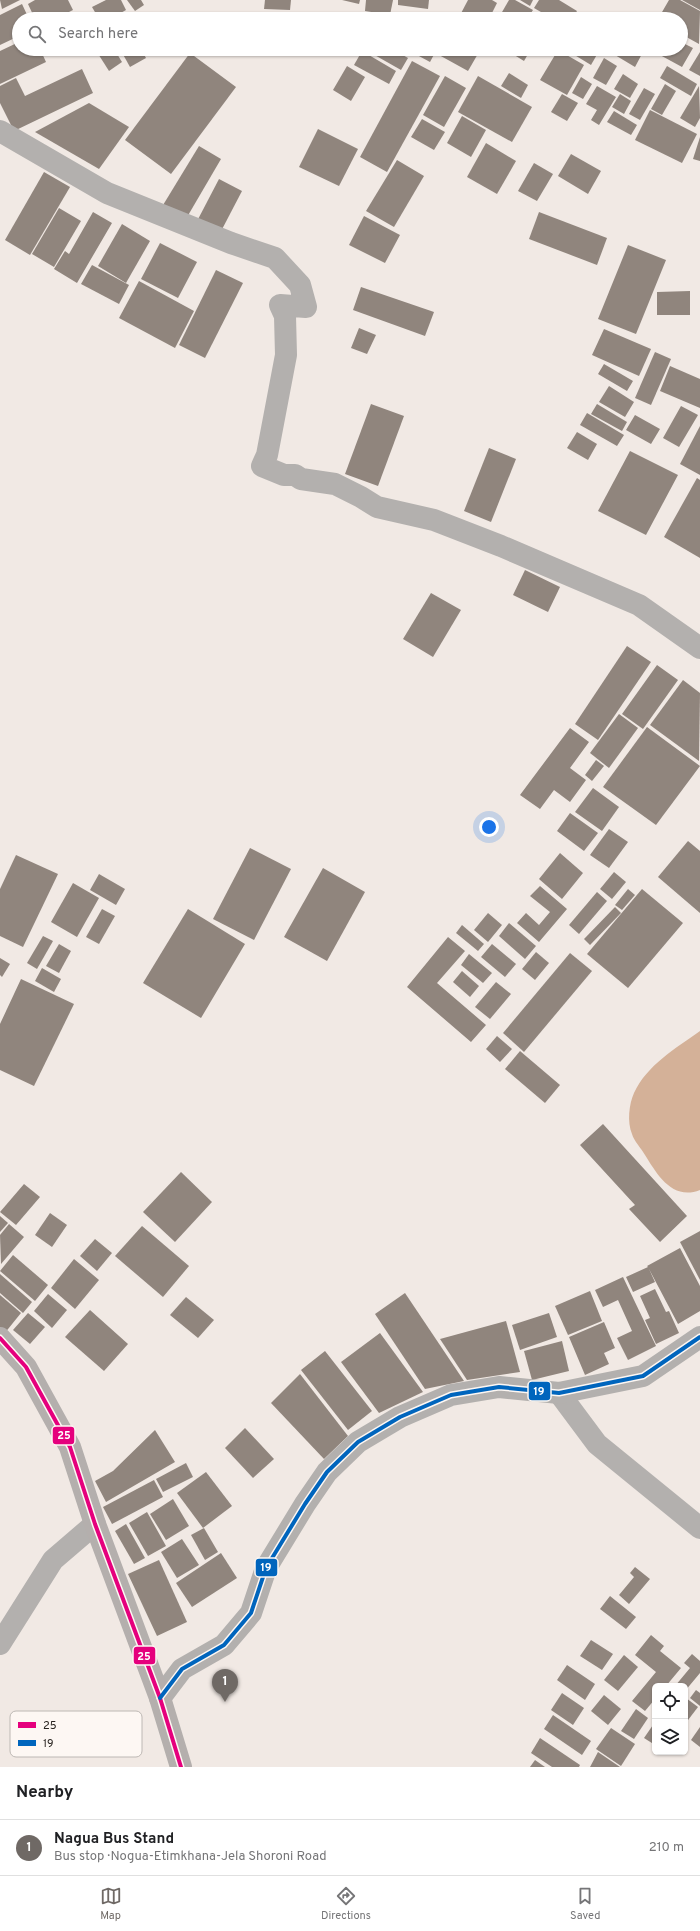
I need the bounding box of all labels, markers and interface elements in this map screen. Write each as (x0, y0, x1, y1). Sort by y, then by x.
search box (12, 12, 688, 56)
icon: search (26, 23, 48, 45)
text: Search here (58, 25, 138, 44)
your location (479, 817, 499, 837)
line badge: 19 (528, 1381, 551, 1401)
text: 19 (533, 1385, 545, 1399)
line badge: 25 (52, 1426, 75, 1445)
text: 25 (57, 1429, 71, 1443)
line badge: 19 (255, 1558, 278, 1577)
text: 19 (260, 1561, 272, 1575)
line badge: 25 (133, 1646, 156, 1665)
text: 25 (137, 1650, 151, 1664)
pin: 1 (212, 1669, 238, 1702)
map controls (652, 1683, 688, 1755)
button: locate (652, 1683, 688, 1719)
legend (10, 1711, 142, 1757)
text: 25 (43, 1719, 57, 1733)
button: layers (652, 1719, 688, 1755)
text: 19 (43, 1737, 54, 1751)
text: Nearby (16, 1782, 73, 1804)
text: Nagua Bus Stand (54, 1830, 174, 1849)
text: 1 (26, 1840, 32, 1856)
text: 210 m (649, 1840, 684, 1856)
text: Bus stop · Nogua-Etimkhana-Jela Shoroni Road (54, 1849, 327, 1865)
tab: Map (100, 1885, 122, 1923)
tab: Directions (321, 1885, 371, 1923)
tab: Saved (570, 1885, 600, 1923)

